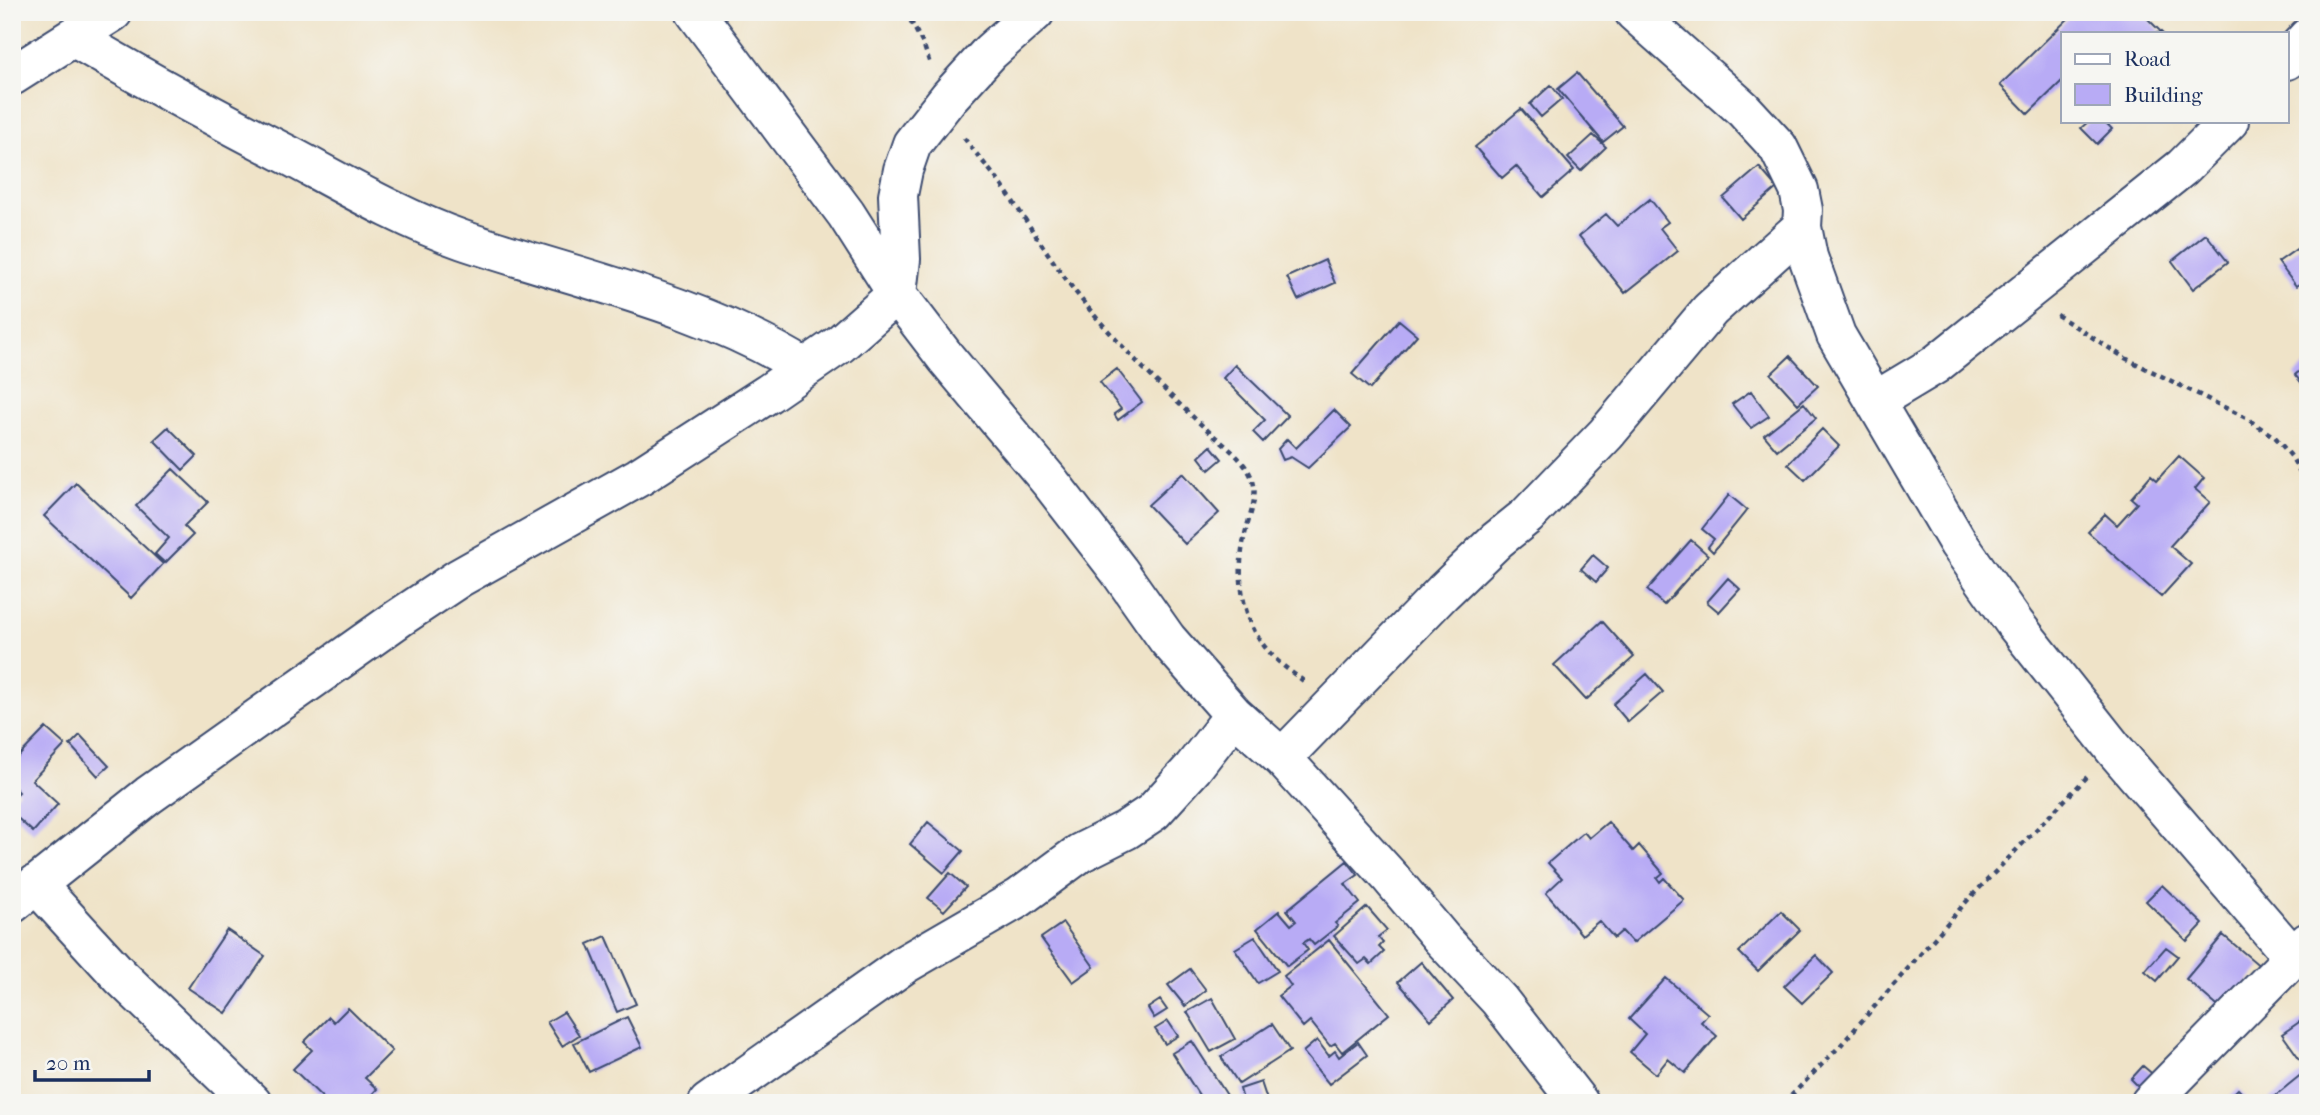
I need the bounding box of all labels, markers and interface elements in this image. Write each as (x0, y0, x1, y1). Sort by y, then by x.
legend (2061, 32, 2288, 122)
text: Road (2124, 47, 2171, 71)
text: Building (2124, 83, 2203, 107)
scale bar (35, 1038, 149, 1082)
text: 20 m (46, 1051, 91, 1075)

